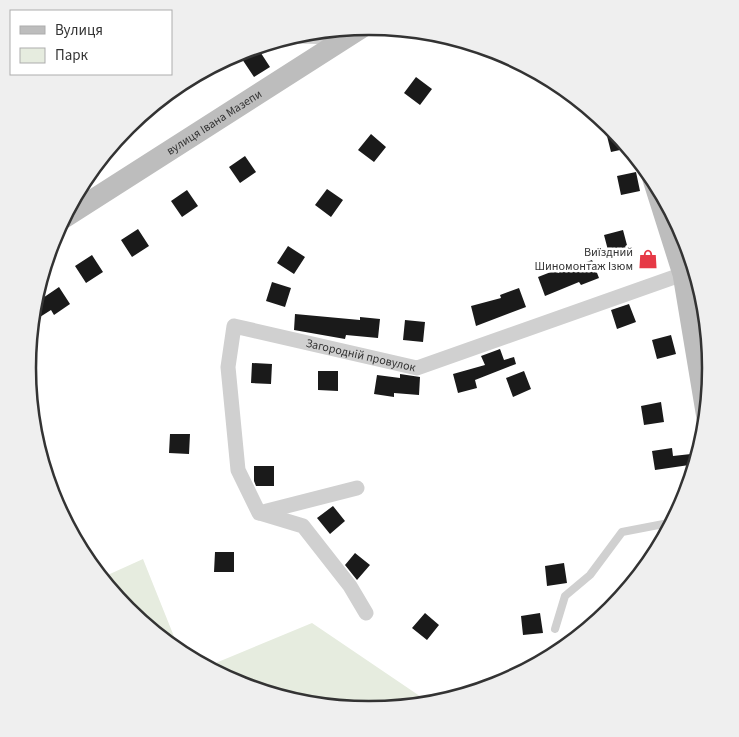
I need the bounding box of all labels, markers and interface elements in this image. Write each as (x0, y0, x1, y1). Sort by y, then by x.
legend (10, 10, 172, 75)
text: Вулиця (55, 20, 103, 41)
text: Парк (55, 45, 89, 66)
street label: вулиця Івана Мазепи (163, 86, 265, 159)
place label: Виїздний Шиномонтаж Ізюм (535, 244, 633, 275)
shop icon: Виїздний Шиномонтаж Ізюм (637, 248, 659, 270)
street label: Загородній провулок (304, 335, 417, 376)

